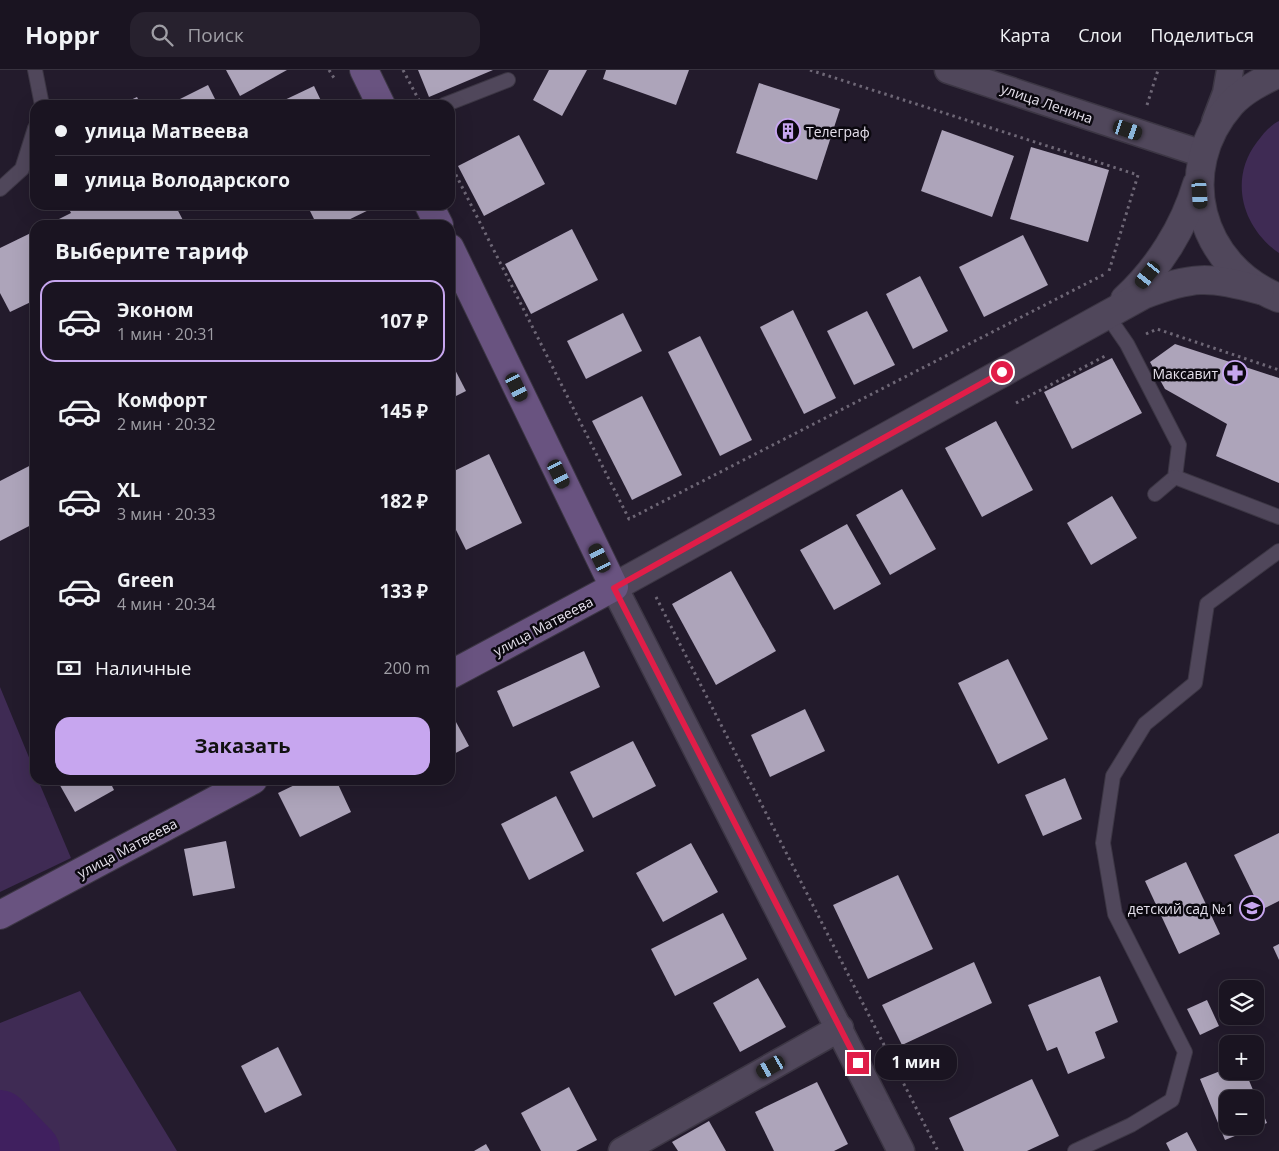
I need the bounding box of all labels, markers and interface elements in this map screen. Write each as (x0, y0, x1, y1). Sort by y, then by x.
search box (130, 12, 480, 57)
text: Hoppr (25, 18, 100, 51)
icon: search (148, 21, 176, 49)
text: Поиск (188, 22, 244, 48)
text: Карта (1000, 23, 1050, 47)
text: Слои (1078, 23, 1122, 47)
text: Поделиться (1150, 23, 1254, 47)
street label: улица Ленина (998, 78, 1096, 128)
text: улица Матвеева (85, 118, 249, 144)
building icon: Телеграф (775, 118, 801, 144)
car (1111, 118, 1144, 142)
place label: Телеграф (806, 122, 870, 141)
text: улица Володарского (85, 167, 290, 193)
car (1191, 179, 1208, 209)
text: Выберите тариф (55, 235, 249, 265)
car (1132, 259, 1163, 291)
text: Эконом (117, 297, 194, 323)
icon: car (57, 299, 102, 344)
text: 107 ₽ (379, 308, 428, 334)
text: 1 мин · 20:31 (117, 323, 216, 345)
pharmacy icon: Максавит (1222, 360, 1248, 386)
route start (991, 361, 1013, 383)
place label: Максавит (1152, 364, 1218, 383)
car (503, 370, 530, 404)
text: Комфорт (117, 387, 207, 413)
icon: car (57, 389, 102, 434)
text: 145 ₽ (379, 398, 428, 424)
text: 2 мин · 20:32 (117, 413, 216, 435)
car (545, 457, 572, 491)
text: XL (117, 477, 140, 503)
icon: car (57, 479, 102, 524)
text: 182 ₽ (379, 488, 428, 514)
text: 3 мин · 20:33 (117, 503, 216, 525)
car (586, 541, 613, 575)
text: Green (117, 567, 174, 593)
icon: car (57, 569, 102, 614)
text: 133 ₽ (379, 578, 428, 604)
street label: улица Матвеева (490, 592, 596, 660)
text: 4 мин · 20:34 (117, 593, 216, 615)
icon: cash (55, 654, 83, 682)
text: Наличные (95, 655, 191, 681)
text: 200 m (384, 657, 430, 679)
button: Заказать (55, 717, 430, 775)
street label: улица Матвеева (74, 814, 180, 882)
school or university icon: детский сад №1 (1239, 895, 1265, 921)
place label: детский сад №1 (1128, 899, 1234, 918)
map controls (1219, 980, 1264, 1135)
button: layers (1219, 980, 1264, 1025)
button: + (1219, 1035, 1264, 1080)
callout: 1 мин (876, 1046, 958, 1080)
text: 1 мин (892, 1051, 940, 1073)
route end (847, 1052, 869, 1074)
car (754, 1053, 787, 1081)
button: − (1219, 1090, 1264, 1135)

